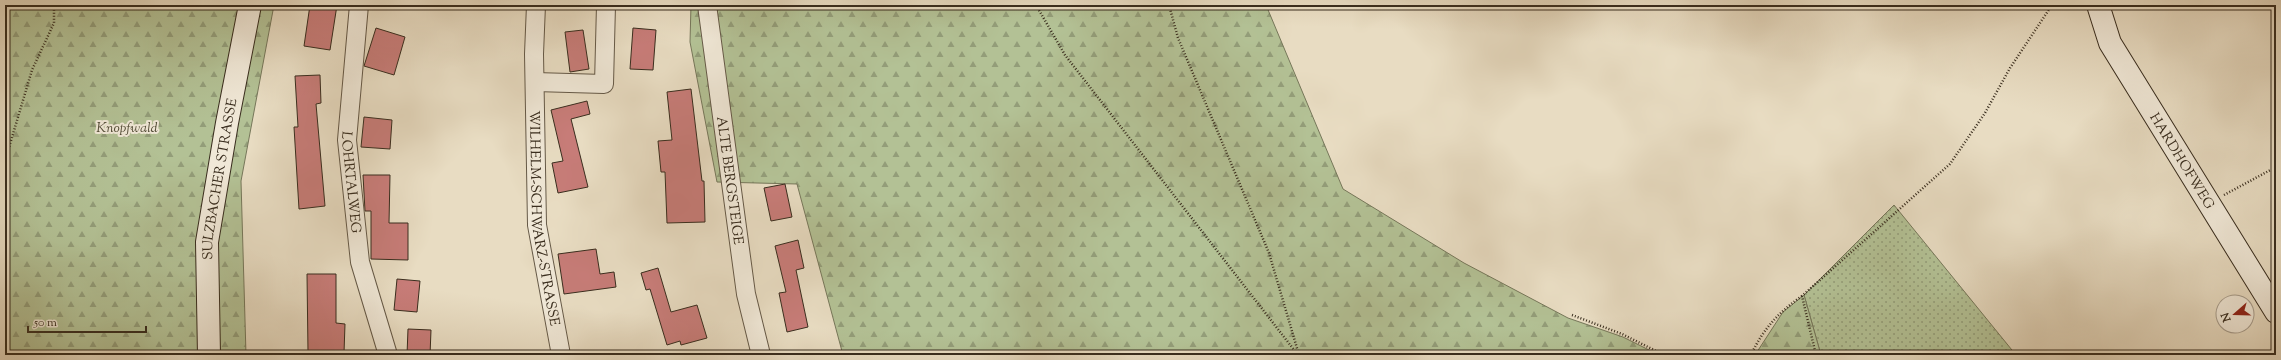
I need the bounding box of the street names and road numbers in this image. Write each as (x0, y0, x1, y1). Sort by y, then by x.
street label: SULZBACHER STRASSE (199, 96, 244, 260)
street label: WILHELM-SCHWARZ-STRASSE (523, 110, 564, 328)
street label: HARDHOFWEG (2143, 110, 2218, 214)
street label: ALTE BERGSTEIGE (710, 115, 747, 247)
street label: LOHRTALWEG (335, 130, 365, 235)

